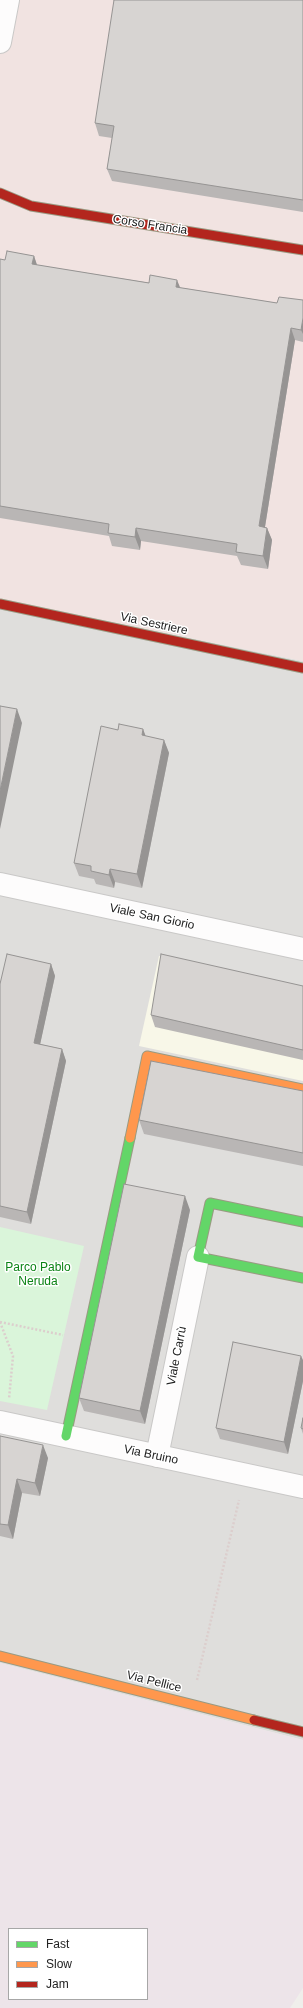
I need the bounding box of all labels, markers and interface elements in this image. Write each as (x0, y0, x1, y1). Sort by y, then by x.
street label: Corso Francia (112, 212, 188, 238)
street label: Via Sestriere (119, 610, 189, 638)
street label: Viale San Giorio (108, 901, 196, 933)
park label: Parco Pablo Neruda (5, 1261, 71, 1289)
street label: Viale Carrù (164, 1325, 190, 1387)
street label: Via Bruino (123, 1442, 179, 1468)
street label: Via Pellice (125, 1668, 183, 1696)
legend (8, 1928, 148, 2000)
text: Fast (46, 1937, 69, 1951)
text: Slow (46, 1957, 72, 1971)
text: Jam (46, 1977, 69, 1991)

